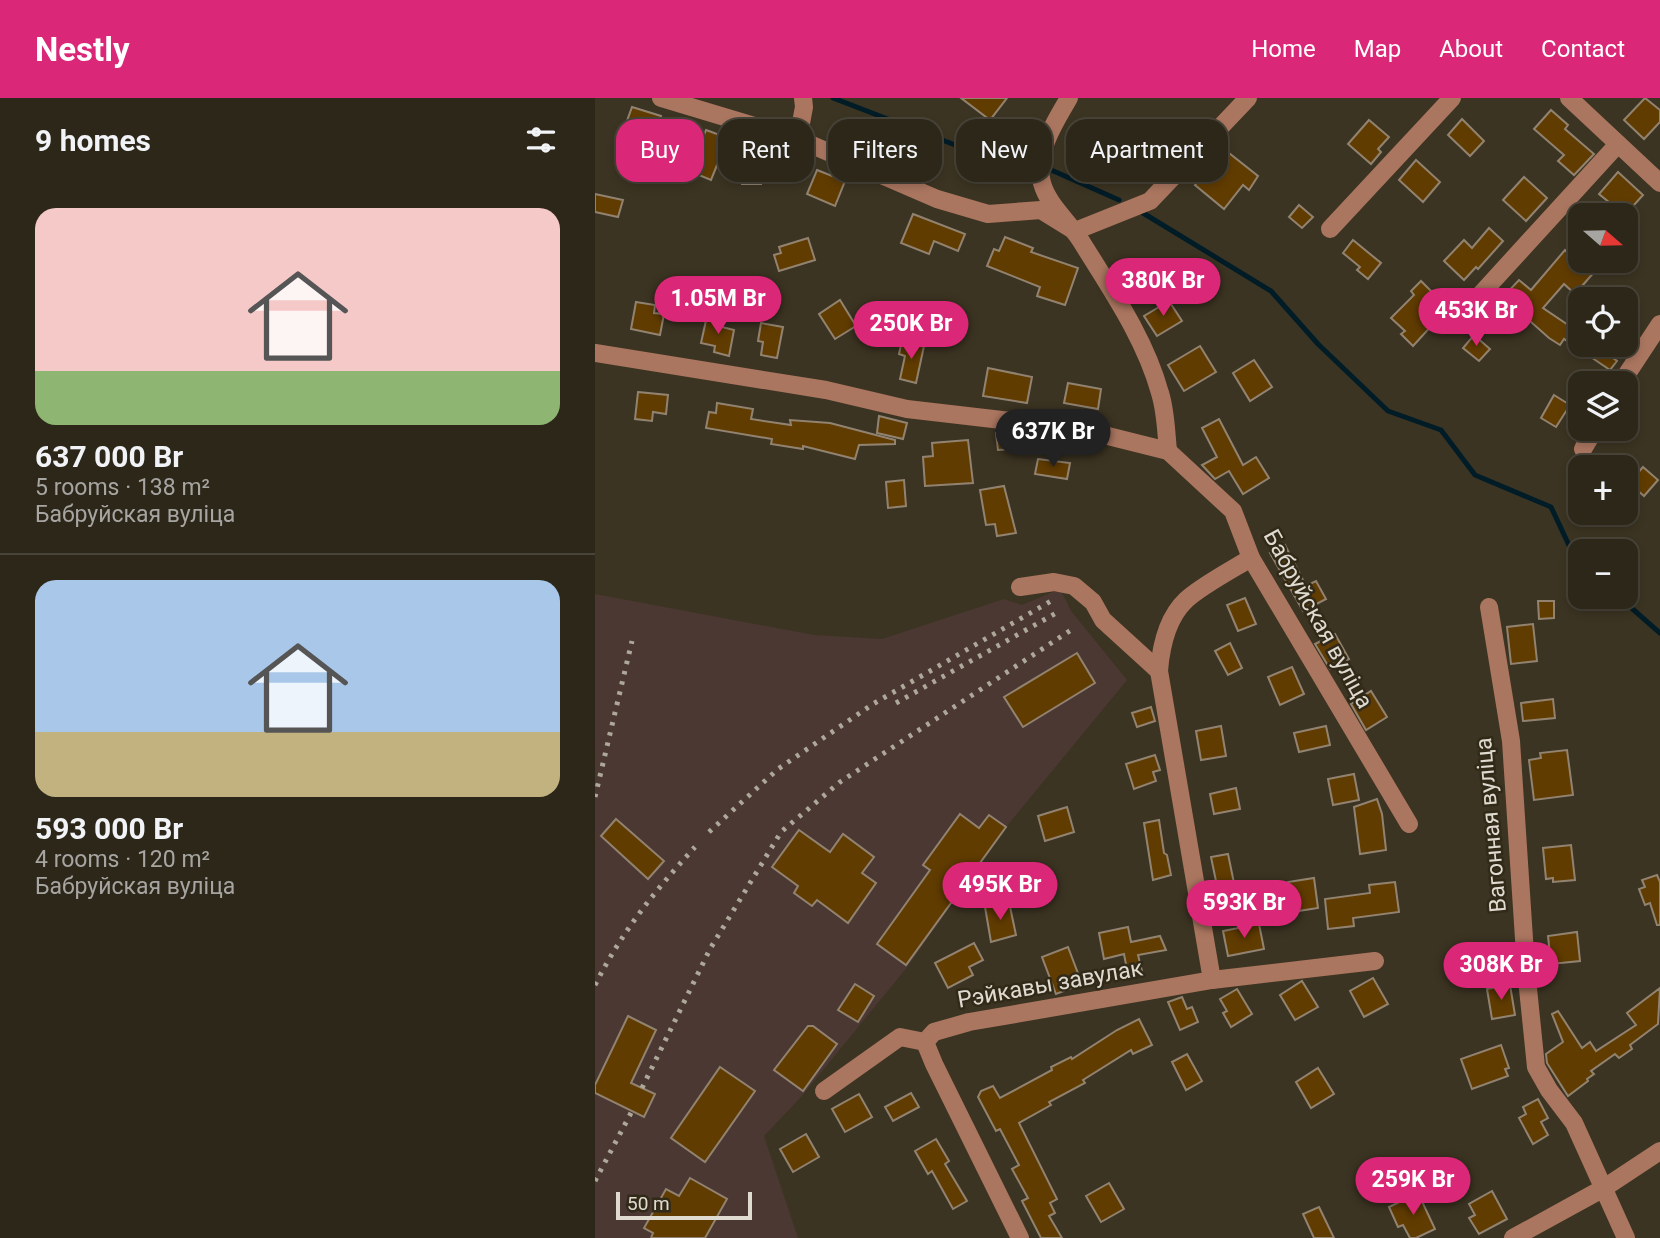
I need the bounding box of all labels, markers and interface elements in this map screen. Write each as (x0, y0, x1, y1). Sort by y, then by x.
text: Nestly (35, 30, 130, 69)
text: Home (1251, 35, 1316, 63)
text: Map (1354, 35, 1401, 63)
text: About (1439, 35, 1503, 63)
text: Contact (1541, 35, 1625, 63)
chip: Buy (616, 119, 704, 182)
chip: Rent (718, 119, 814, 182)
chip: Filters (828, 119, 942, 182)
chip: New (956, 119, 1052, 182)
chip: Apartment (1066, 119, 1228, 182)
icon: filters (522, 121, 560, 159)
text: 9 homes (35, 123, 151, 158)
north arrow (1568, 203, 1638, 273)
map controls (1568, 203, 1638, 609)
icon: home (235, 253, 361, 379)
pin: 380K Br (1098, 258, 1228, 318)
text: 380K Br (1121, 267, 1205, 294)
pin: 1.05M Br (646, 276, 790, 336)
text: 1.05M Br (670, 285, 766, 312)
button: locate (1568, 287, 1638, 357)
pin: 453K Br (1411, 288, 1541, 348)
text: 453K Br (1434, 297, 1518, 324)
pin: 250K Br (846, 302, 976, 361)
text: 250K Br (869, 310, 953, 337)
button: layers (1568, 371, 1638, 441)
pin: 637K Br (988, 410, 1118, 469)
text: 637K Br (1011, 418, 1095, 445)
text: 637 000 Br (35, 439, 183, 474)
button: + (1568, 455, 1638, 525)
text: 5 rooms · 138 m² (35, 474, 210, 501)
text: Бабруйская вуліца (35, 501, 235, 528)
street label: Бабруйская вуліца (1258, 525, 1378, 713)
button: − (1568, 539, 1638, 609)
icon: home (235, 625, 361, 751)
street label: Вагонная вуліца (1470, 737, 1512, 913)
text: 593 000 Br (35, 811, 183, 846)
text: 4 rooms · 120 m² (35, 846, 210, 873)
pin: 495K Br (935, 862, 1065, 922)
text: 495K Br (958, 871, 1042, 898)
text: Бабруйская вуліца (35, 873, 235, 900)
pin: 593K Br (1179, 880, 1309, 940)
text: 593K Br (1202, 889, 1286, 916)
pin: 308K Br (1436, 942, 1566, 1002)
text: 308K Br (1459, 951, 1543, 978)
street label: Рэйкавы завулак (955, 954, 1145, 1014)
pin: 259K Br (1348, 1158, 1478, 1217)
text: 259K Br (1371, 1166, 1455, 1193)
scale bar (616, 1189, 753, 1221)
text: 50 m (627, 1192, 670, 1215)

